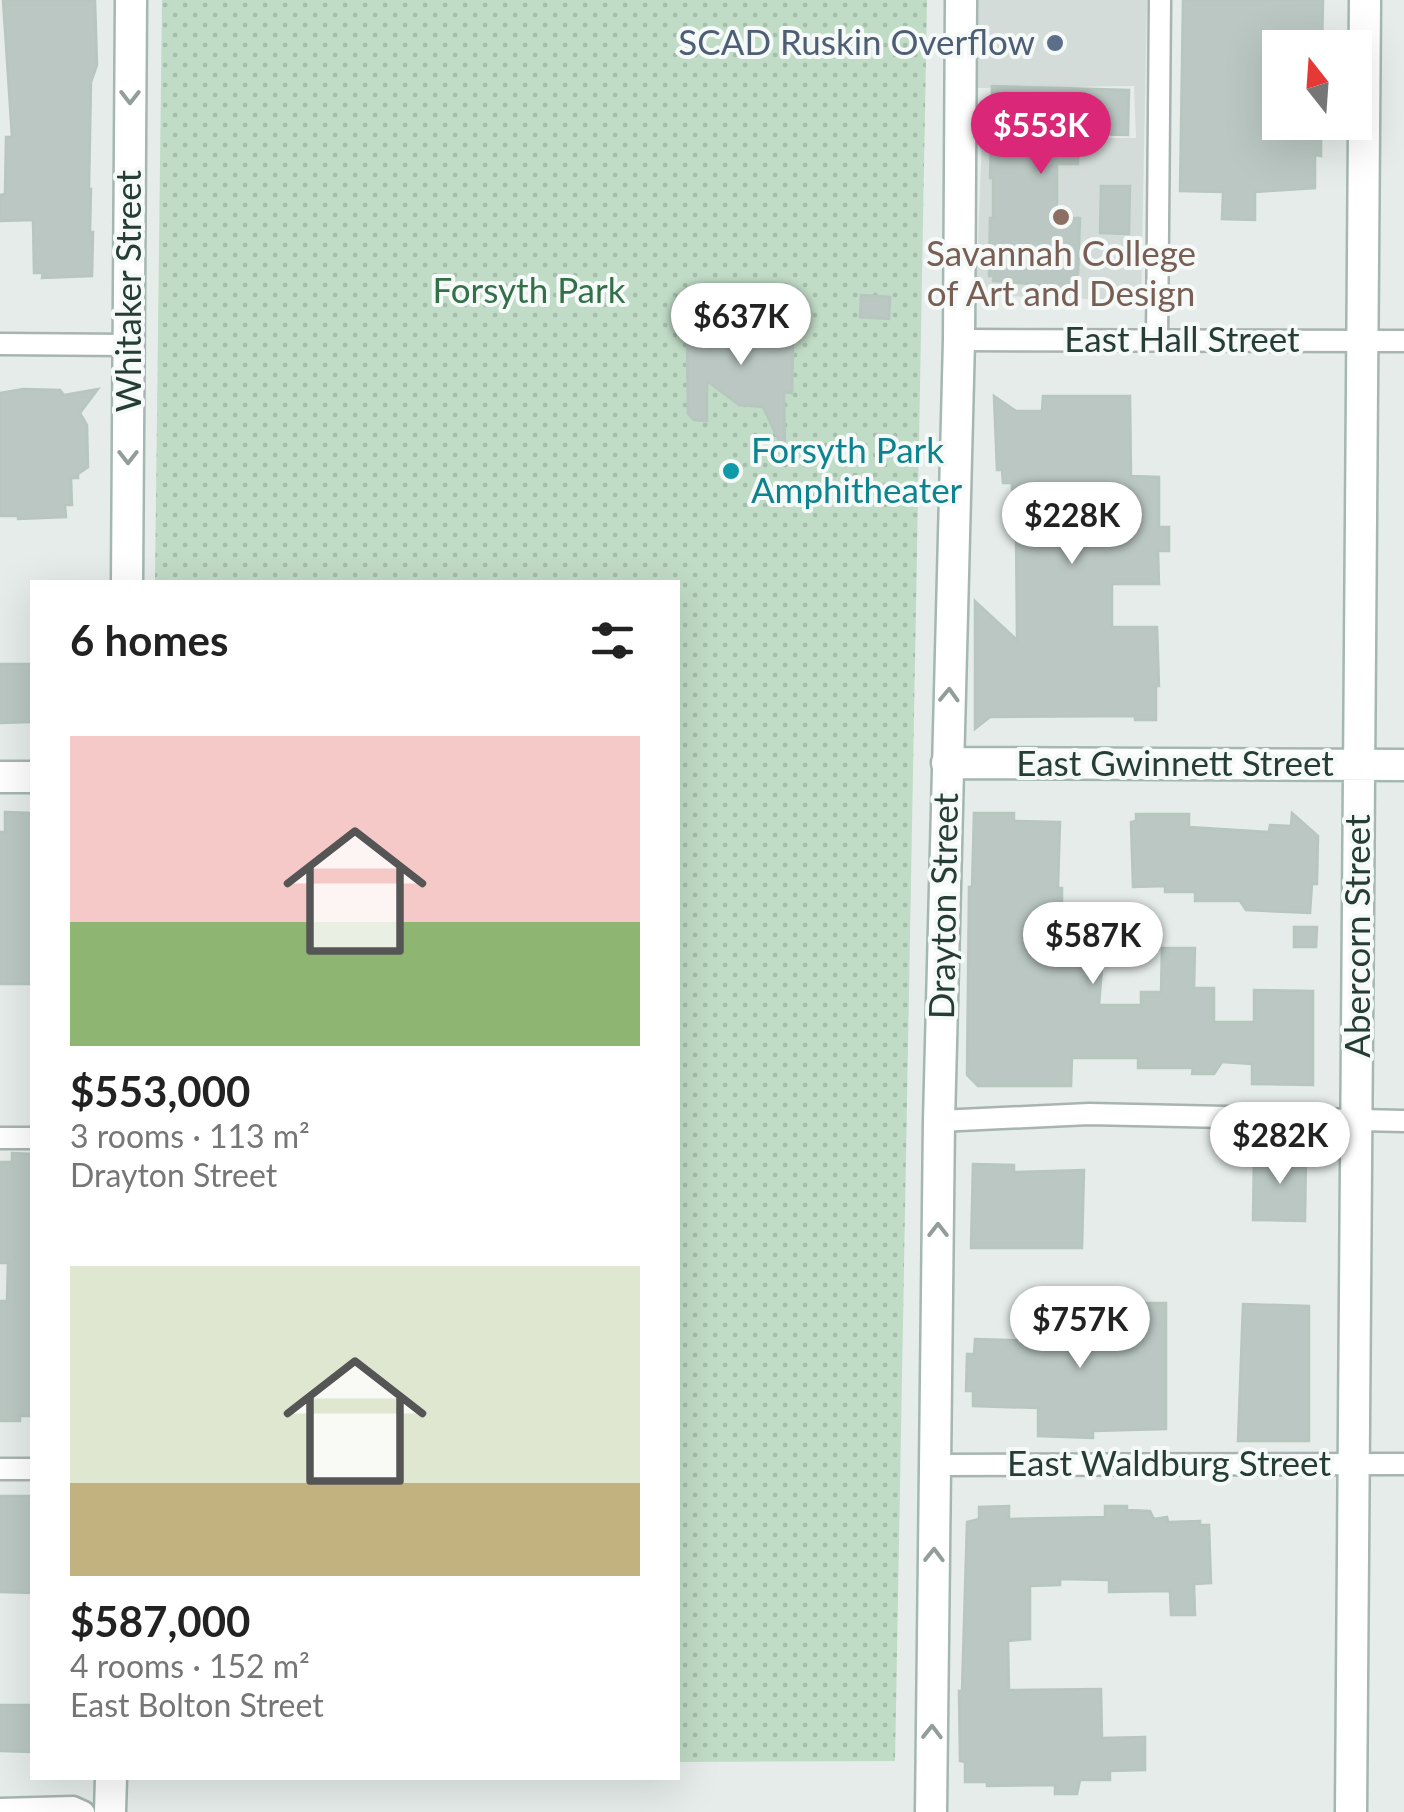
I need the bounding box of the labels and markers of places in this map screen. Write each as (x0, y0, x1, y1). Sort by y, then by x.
place label: SCAD Ruskin Overflow (678, 20, 1035, 62)
marker: SCAD Ruskin Overflow (1044, 32, 1066, 54)
pin: $553K (971, 92, 1111, 177)
marker: Savannah College of Art and Design (1050, 206, 1072, 228)
place label: Savannah College of Art and Design (926, 231, 1196, 313)
pin: $637K (671, 283, 811, 368)
place label: Forsyth Park Amphitheater (751, 428, 963, 510)
marker: Forsyth Park Amphitheater (720, 460, 742, 482)
pin: $228K (1002, 482, 1142, 567)
pin: $587K (1023, 902, 1163, 987)
pin: $282K (1210, 1102, 1350, 1187)
pin: $757K (1010, 1286, 1150, 1371)

